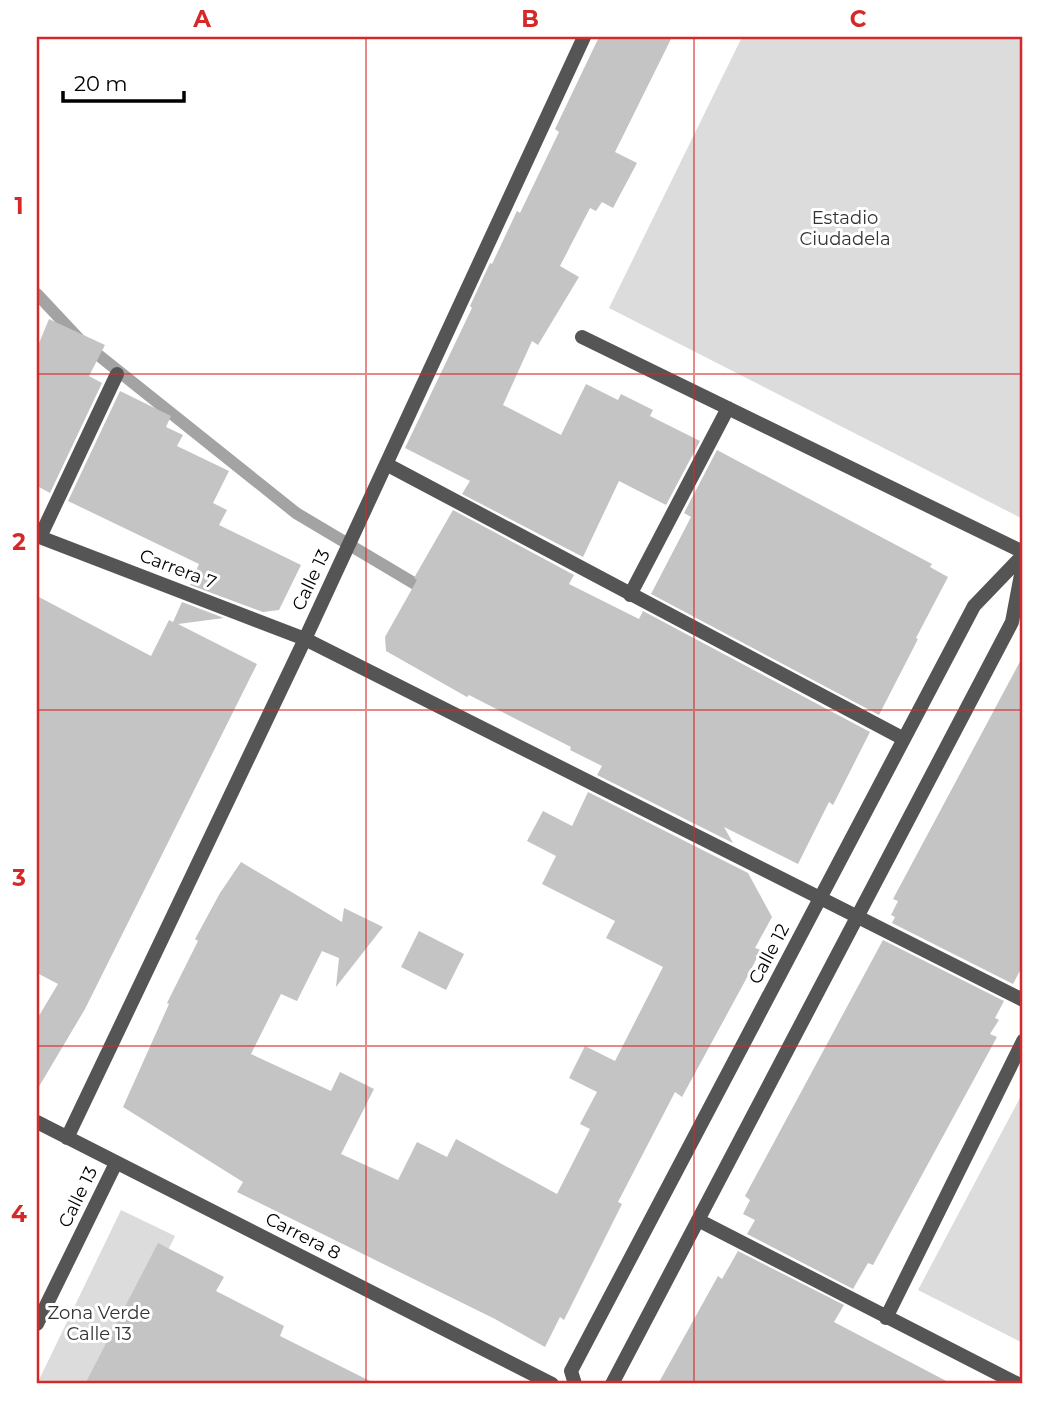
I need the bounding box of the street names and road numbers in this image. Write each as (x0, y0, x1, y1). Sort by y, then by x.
street label: Carrera 7 (136, 544, 220, 594)
street label: Calle 13 (287, 546, 335, 614)
street label: Calle 12 (744, 920, 794, 988)
street label: Calle 13 (54, 1163, 102, 1231)
street label: Carrera 8 (262, 1208, 344, 1264)

